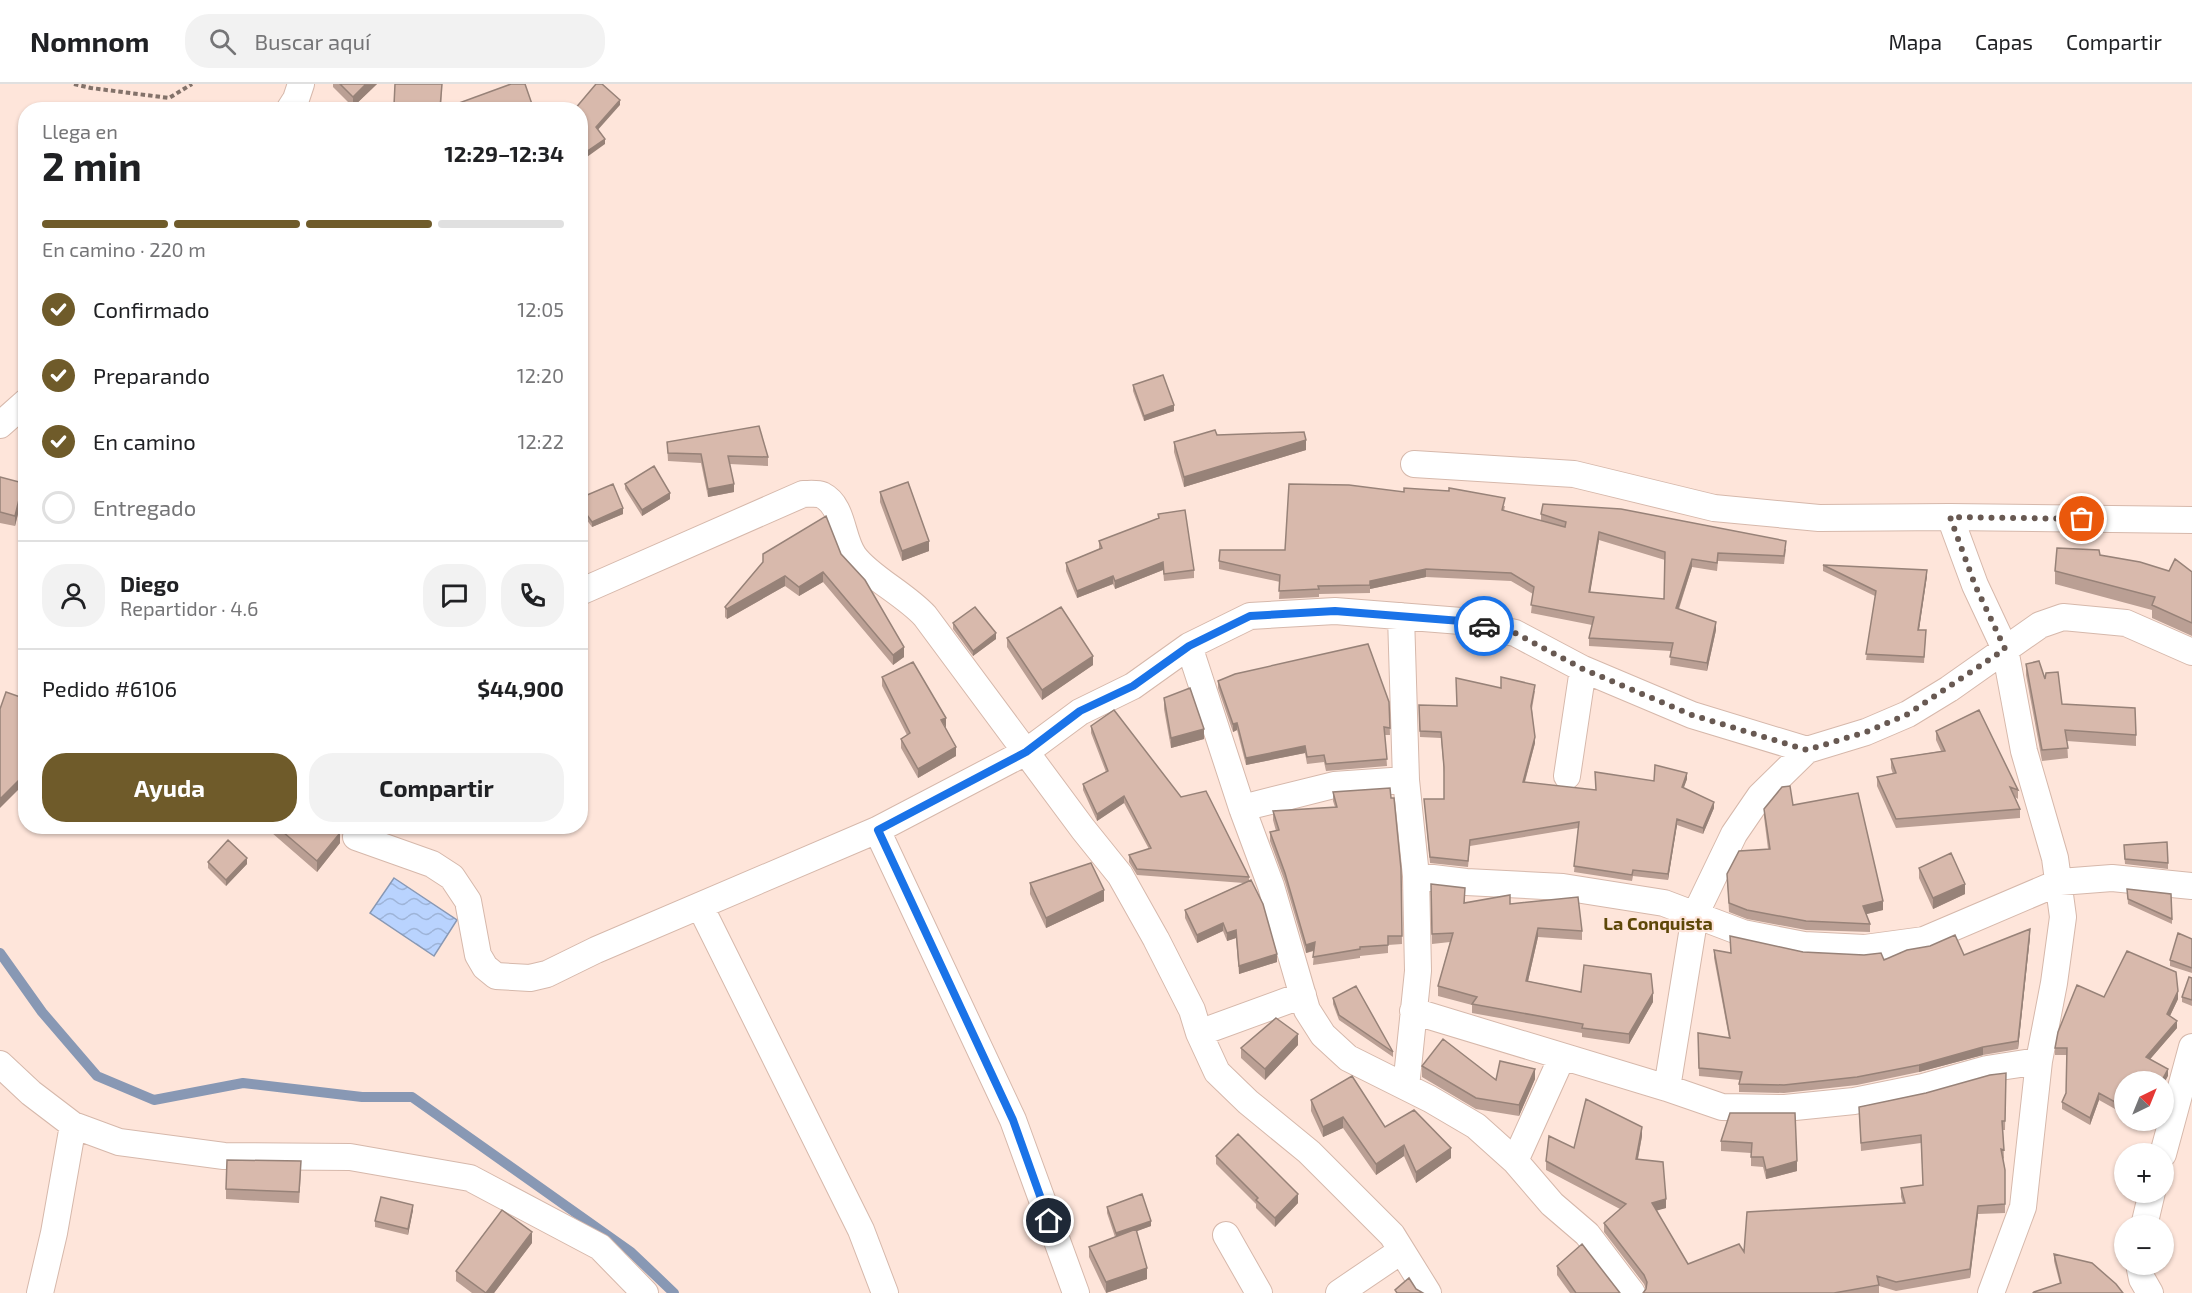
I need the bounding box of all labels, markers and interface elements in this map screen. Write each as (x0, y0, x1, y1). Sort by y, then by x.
search box (185, 14, 605, 68)
text: Nomnom (30, 24, 149, 58)
icon: search (206, 25, 239, 58)
text: Buscar aquí (254, 28, 371, 54)
text: Mapa (1888, 29, 1942, 54)
text: Capas (1975, 29, 2033, 54)
text: Compartir (2066, 29, 2162, 54)
text: Llega en (42, 119, 118, 143)
text: 12:29–12:34 (444, 140, 564, 166)
text: 2 min (42, 142, 142, 189)
text: En camino · 220 m (42, 237, 206, 261)
icon: check (42, 293, 75, 326)
text: Confirmado (93, 296, 209, 322)
text: 12:05 (517, 297, 564, 321)
icon: check (42, 359, 75, 392)
text: Preparando (93, 362, 210, 388)
text: 12:20 (517, 363, 564, 387)
icon: check (42, 425, 75, 458)
text: En camino (93, 428, 196, 454)
text: 12:22 (518, 429, 564, 453)
pin (2056, 493, 2107, 544)
text: Entregado (93, 494, 196, 520)
icon: bag (2065, 502, 2098, 535)
button: person (42, 564, 105, 627)
button: chat (423, 564, 486, 627)
button: phone (501, 564, 564, 627)
text: Diego (120, 570, 179, 596)
text: Repartidor · 4.6 (120, 596, 259, 620)
courier (1454, 596, 1514, 656)
icon: car (1468, 610, 1501, 643)
text: Pedido #6106 (42, 675, 177, 701)
text: $44,900 (477, 675, 564, 701)
button: Ayuda (42, 753, 297, 822)
button: Compartir (309, 753, 564, 822)
district label: La Conquista (1603, 912, 1713, 934)
north arrow (2114, 1071, 2174, 1131)
map controls (2114, 1071, 2174, 1275)
button: + (2114, 1143, 2174, 1203)
pin (1023, 1195, 1074, 1246)
icon: home (1032, 1204, 1065, 1237)
button: − (2114, 1215, 2174, 1275)

